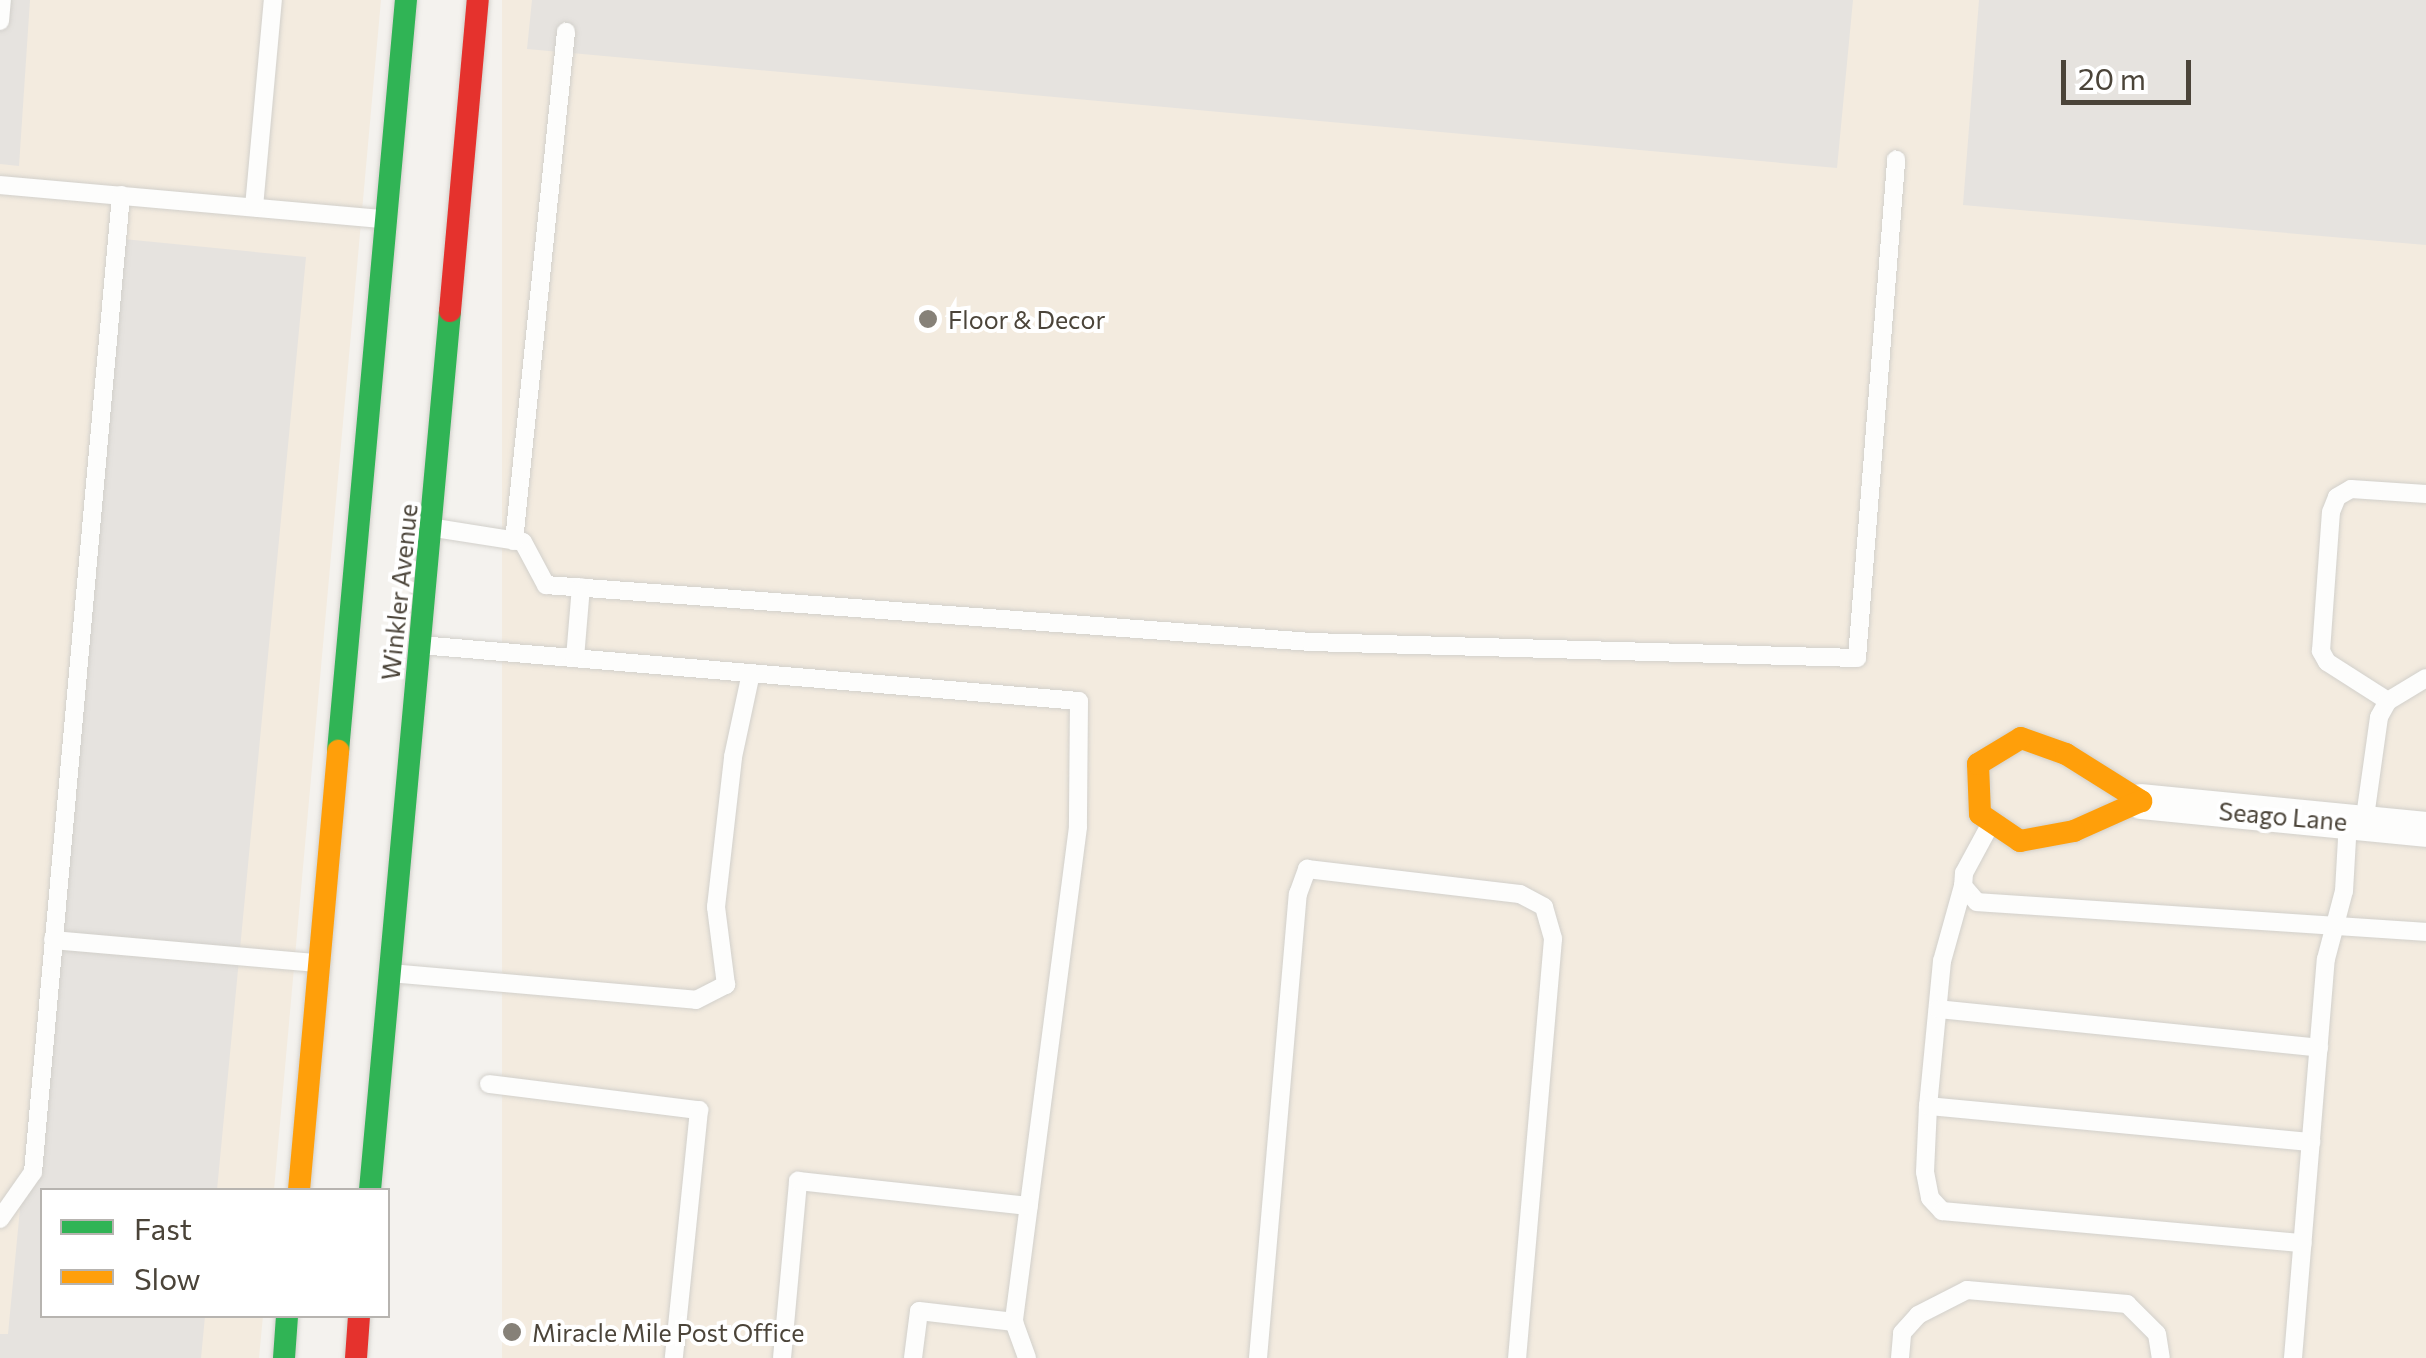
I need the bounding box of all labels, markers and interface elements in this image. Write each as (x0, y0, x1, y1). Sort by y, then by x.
scale bar (2066, 40, 2196, 102)
text: 20 m (2078, 59, 2146, 96)
place label: Floor & Decor (948, 304, 1105, 334)
marker: Floor & Decor (917, 308, 939, 330)
street label: Winkler Avenue (375, 502, 423, 682)
street label: Seago Lane (2218, 795, 2348, 837)
legend (40, 1188, 390, 1318)
text: Fast (134, 1209, 192, 1246)
text: Slow (134, 1259, 201, 1296)
place label: Miracle Mile Post Office (532, 1317, 804, 1347)
marker: Miracle Mile Post Office (501, 1321, 523, 1343)

